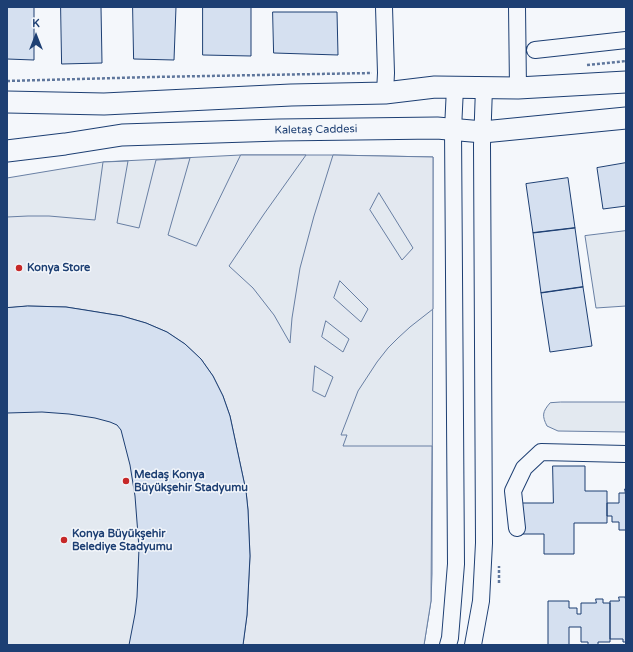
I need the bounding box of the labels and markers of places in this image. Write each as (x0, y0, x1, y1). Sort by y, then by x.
place label: Konya Store (27, 261, 90, 275)
marker: Konya Store (14, 263, 24, 273)
place label: Medaş Konya Büyükşehir Stadyumu (134, 468, 248, 494)
marker: Medaş Konya Büyükşehir Stadyumu (121, 476, 131, 486)
place label: Konya Büyükşehir Belediye Stadyumu (72, 527, 173, 553)
marker: Konya Büyükşehir Belediye Stadyumu (59, 535, 69, 545)

